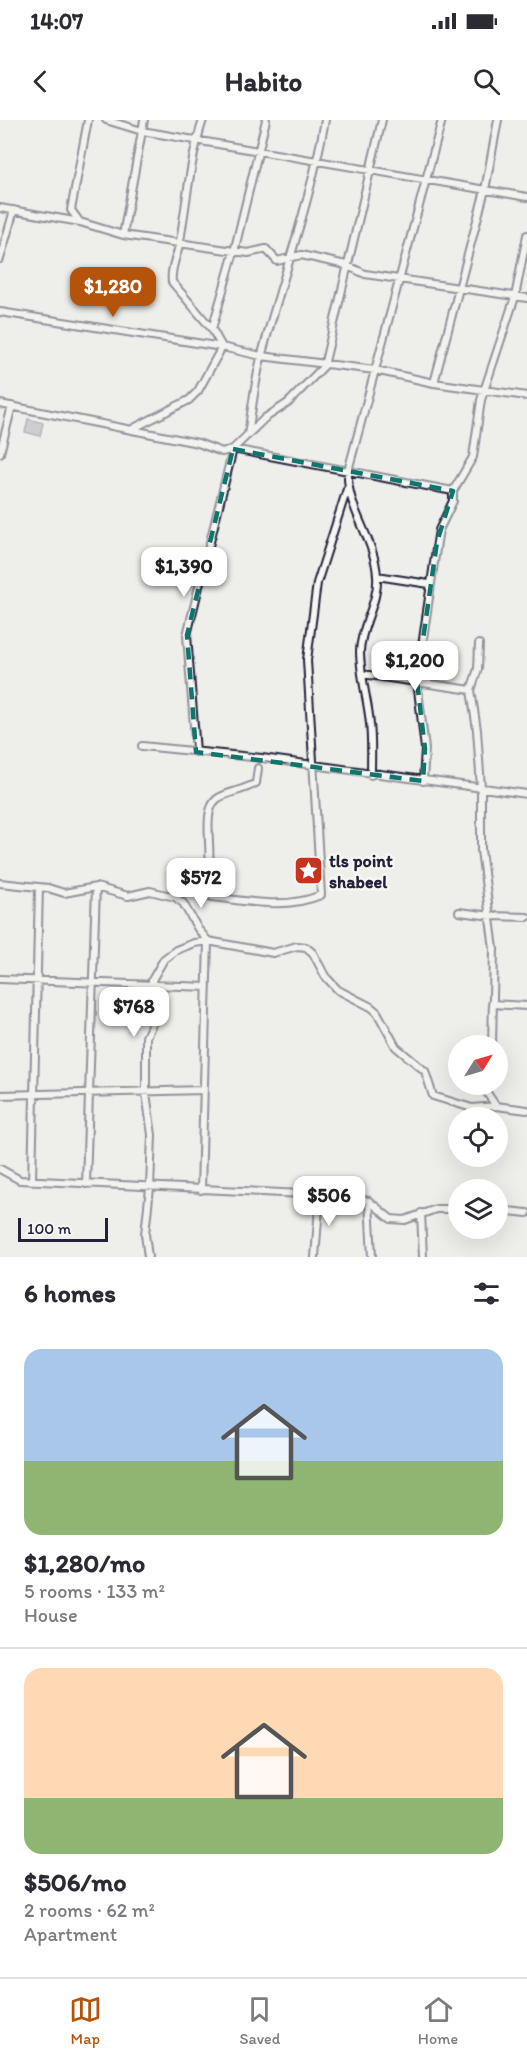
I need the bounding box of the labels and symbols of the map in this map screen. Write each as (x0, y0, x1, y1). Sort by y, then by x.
pin: $1,280 (64, 267, 162, 318)
pin: $1,390 (135, 547, 233, 598)
pin: $1,200 (366, 641, 464, 692)
place label: tls point shabeel (329, 850, 393, 893)
place icon: tls point shabeel (292, 855, 324, 887)
pin: $572 (165, 858, 237, 909)
pin: $768 (98, 987, 170, 1038)
north arrow (448, 1035, 508, 1095)
pin: $506 (293, 1176, 365, 1227)
scale bar (18, 1215, 108, 1242)

